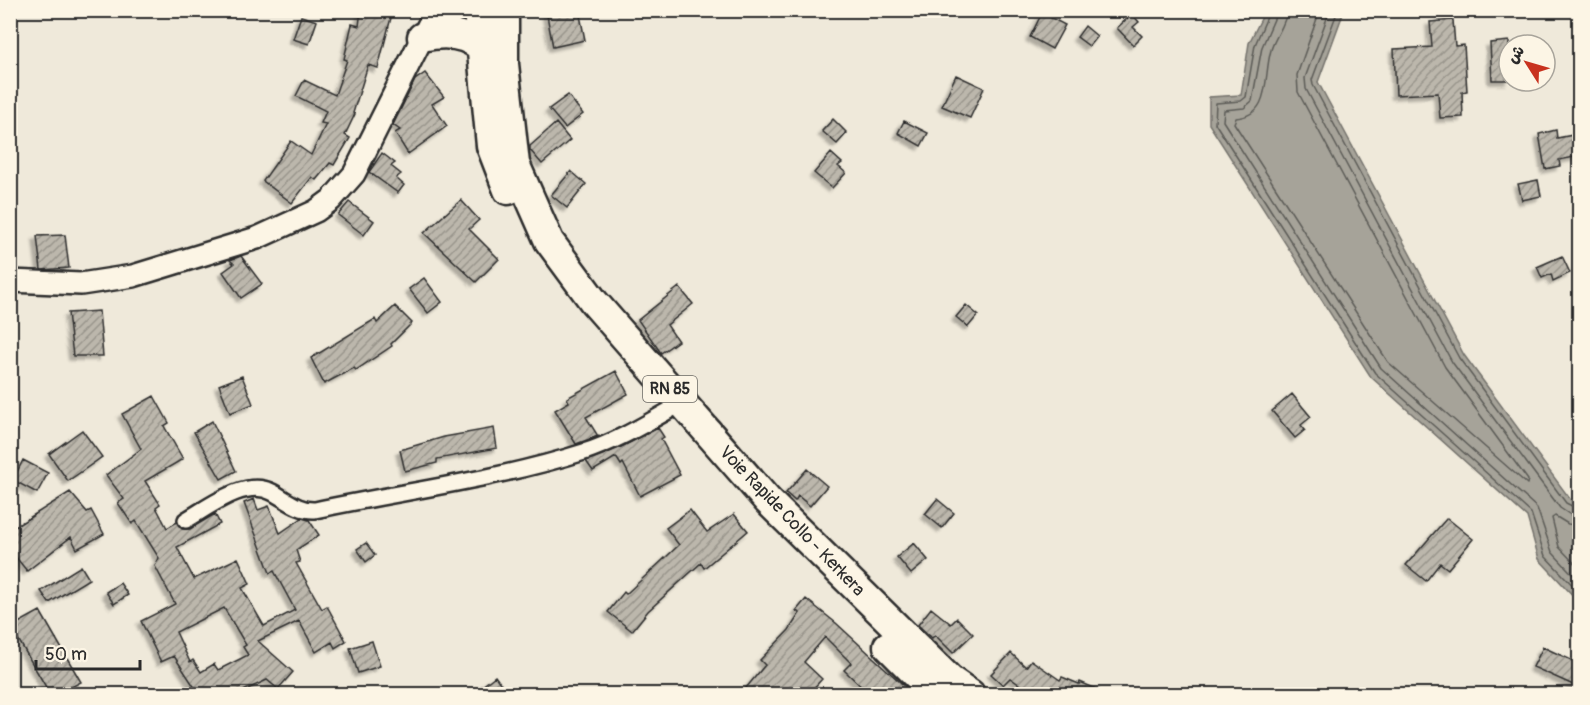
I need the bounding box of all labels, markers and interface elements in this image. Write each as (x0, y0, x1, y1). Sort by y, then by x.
north arrow (1497, 33, 1557, 93)
text: ش (1503, 42, 1529, 68)
road number: RN 85 (643, 376, 697, 402)
street label: Voie Rapide Collo - Kerkera (714, 441, 870, 601)
scale bar (36, 633, 140, 671)
text: 50 m (45, 643, 87, 666)

